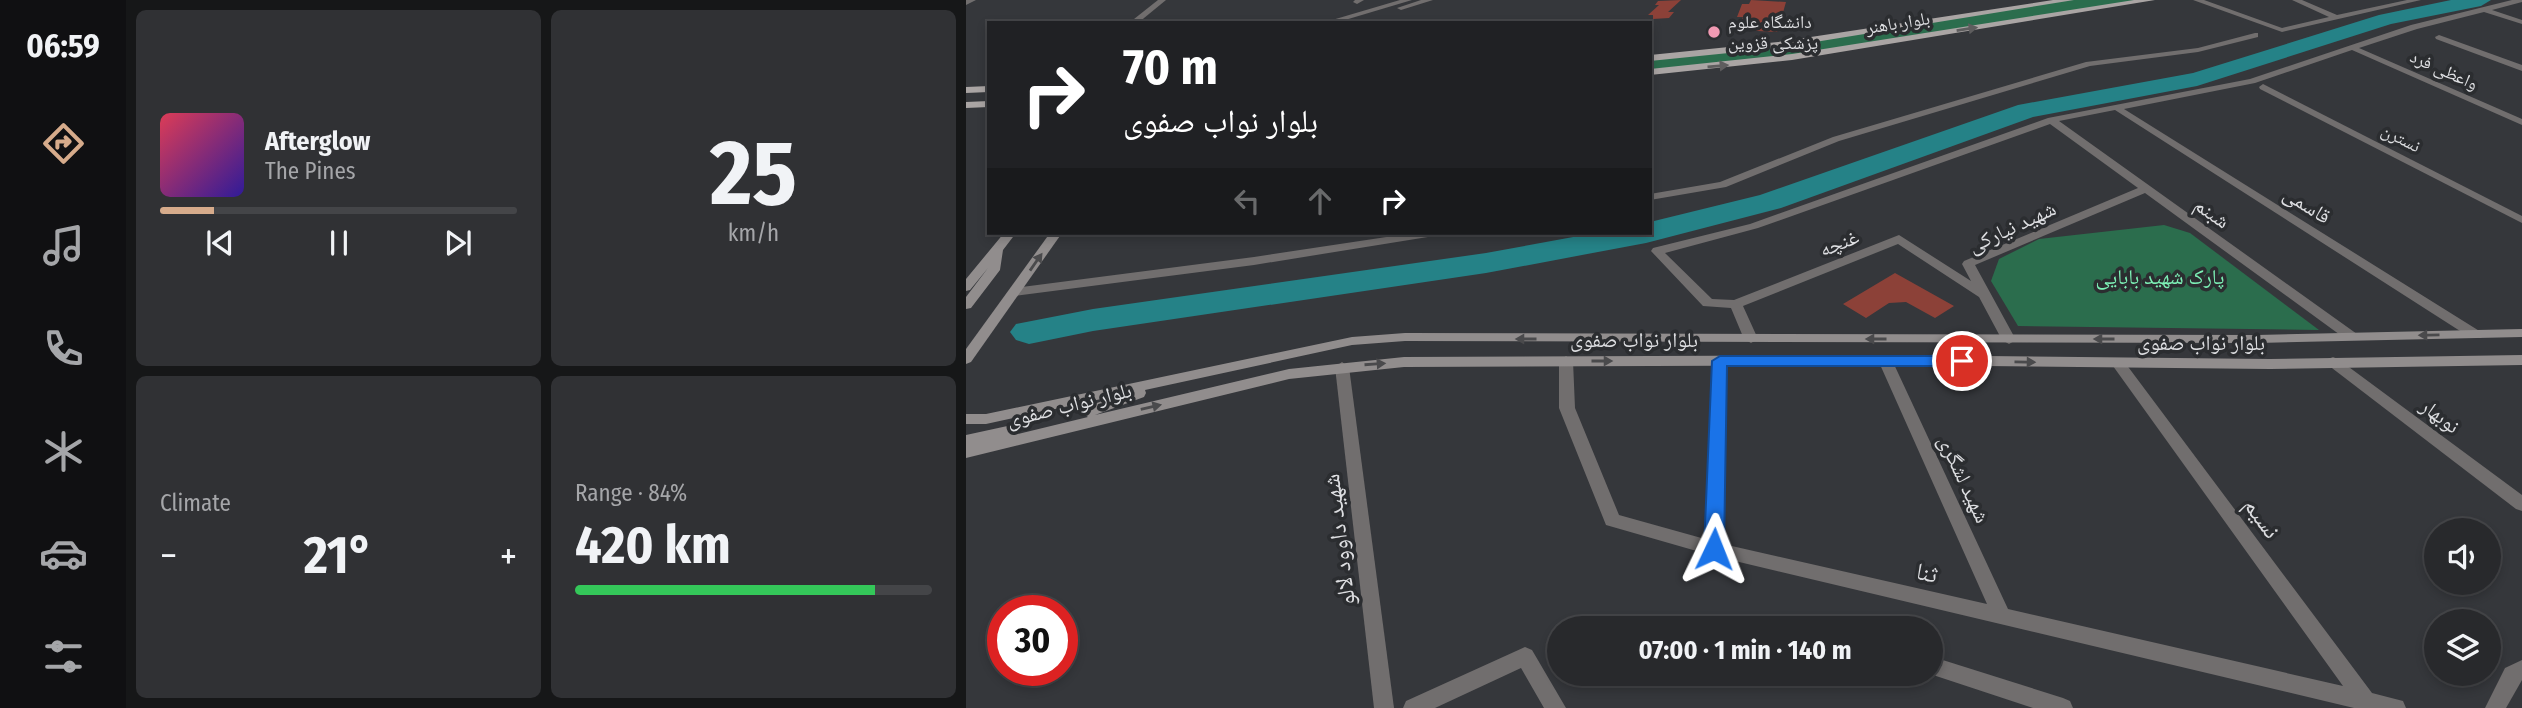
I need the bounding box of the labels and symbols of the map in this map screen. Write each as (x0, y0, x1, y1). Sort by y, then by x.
street label: بلوار باهنر (1863, 7, 1932, 39)
place label: دانشگاه علوم پزشکی قزوین (1728, 11, 1818, 54)
marker: دانشگاه علوم پزشکی قزوین (1706, 24, 1722, 40)
one-way arrow (1957, 24, 1979, 35)
street label: واعظی فرد (2407, 45, 2481, 95)
one-way arrow (1707, 61, 1729, 72)
street label: نسترن (2378, 119, 2424, 157)
street label: قاسمی (2278, 180, 2336, 230)
street label: شبنم (2189, 192, 2235, 235)
street label: شهید نیارکی (1964, 195, 2060, 259)
street label: غنچه (1815, 223, 1863, 263)
one-way arrow (1028, 253, 1042, 271)
park label: پارک شهید بابایی (2096, 264, 2224, 290)
street label: بلوار نواب صفوی (1570, 327, 1698, 353)
street label: بلوار نواب صفوی (2137, 330, 2265, 356)
one-way arrow (2418, 330, 2440, 341)
pin (1932, 331, 1992, 391)
one-way arrow (1515, 333, 1537, 345)
one-way arrow (1865, 333, 1887, 345)
one-way arrow (2093, 333, 2115, 345)
one-way arrow (1591, 355, 1613, 367)
one-way arrow (2015, 356, 2037, 368)
one-way arrow (1364, 359, 1386, 370)
street label: بلوار نواب صفوی (1004, 377, 1134, 433)
street label: نوبهار (2414, 392, 2465, 439)
one-way arrow (1140, 401, 1162, 412)
street label: شهید لشگری (1932, 431, 1996, 527)
street label: شهید داوود لالو (1317, 472, 1361, 608)
street label: نسیم (2236, 492, 2286, 545)
position arrow (1677, 512, 1751, 586)
street label: ثنا (1913, 557, 1941, 589)
speed limit sign: 30 (987, 595, 1078, 686)

